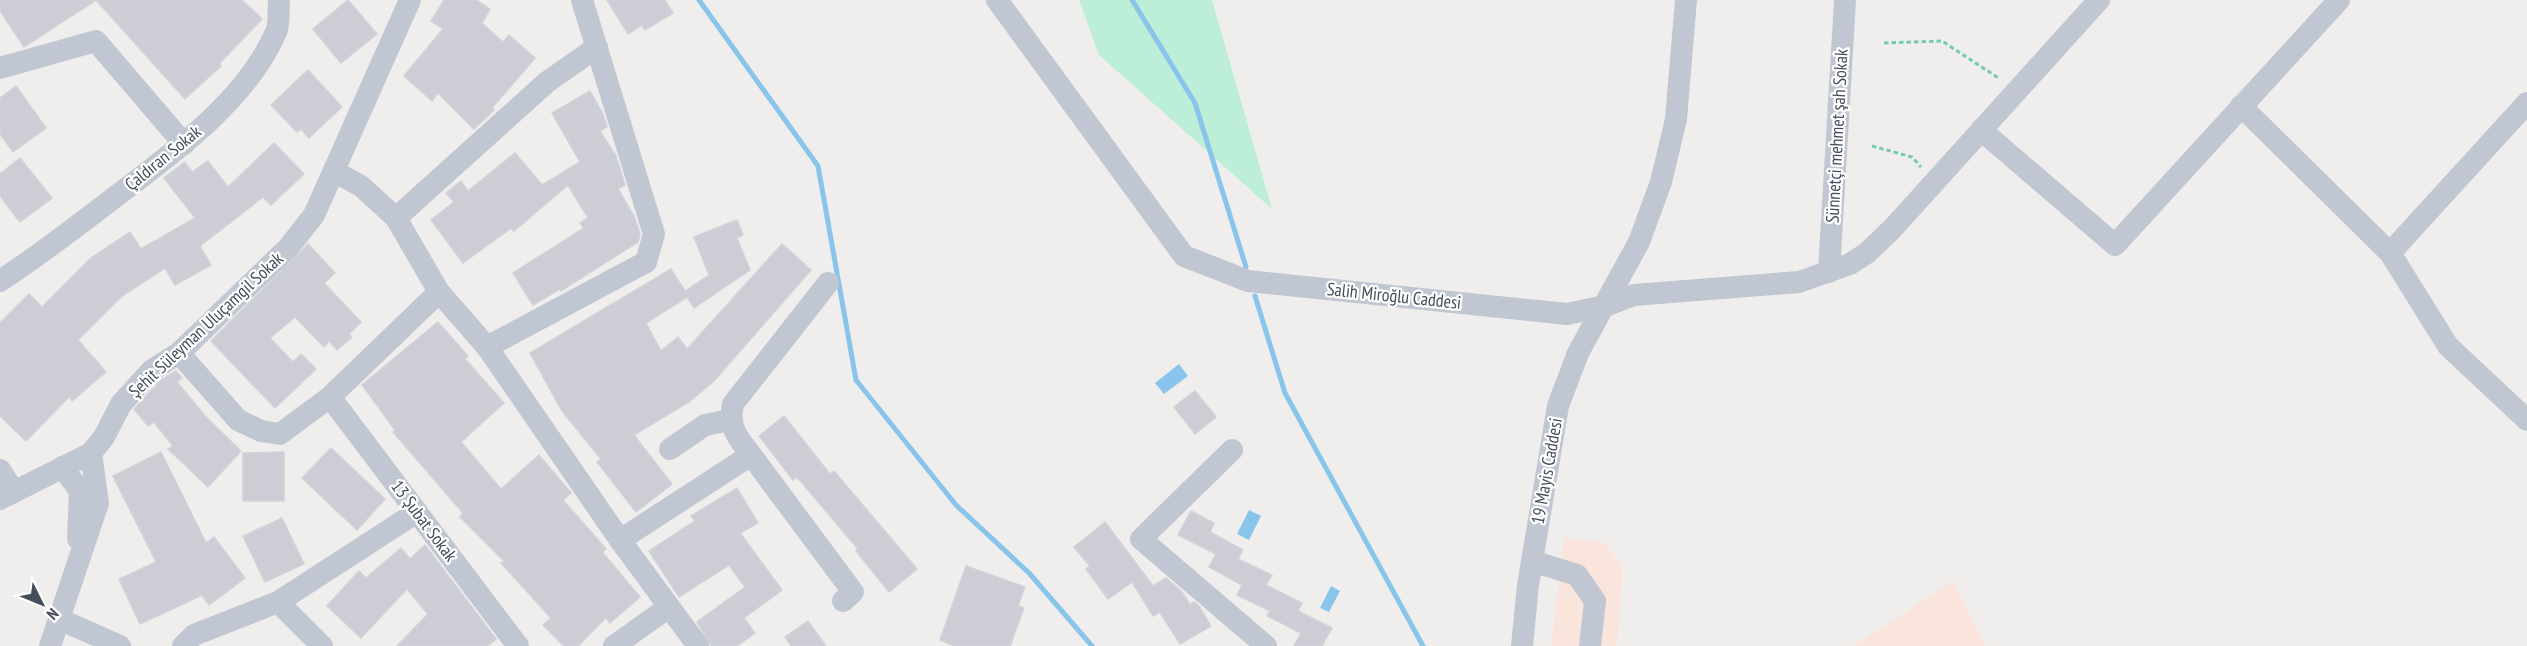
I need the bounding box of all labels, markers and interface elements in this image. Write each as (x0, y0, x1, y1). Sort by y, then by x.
street label: Sünnetçi mehmet şah Sokak (1820, 48, 1853, 224)
street label: Çaldıran Sokak (120, 120, 206, 195)
street label: Şehit Süleyman Uluçamgil Sokak (124, 247, 288, 402)
street label: Salih Miroğlu Caddesi (1326, 277, 1462, 314)
street label: 19 Mayis Caddesi (1526, 416, 1567, 526)
street label: 13 Şubat Sokak (386, 475, 462, 566)
north arrow (12, 574, 72, 634)
text: N (43, 604, 63, 624)

